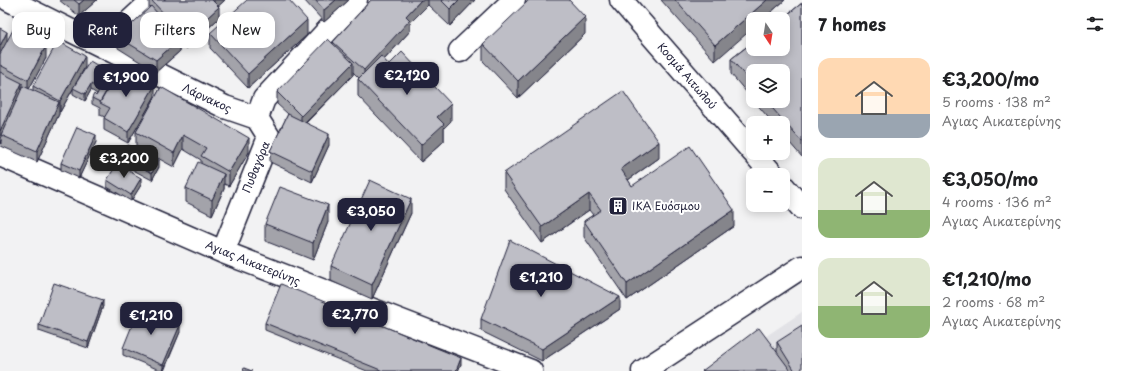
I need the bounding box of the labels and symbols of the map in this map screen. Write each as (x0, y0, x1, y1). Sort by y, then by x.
north arrow (746, 12, 790, 56)
street label: Κοσμά Αιτωλού (654, 39, 721, 113)
pin: €2,120 (374, 62, 440, 96)
pin: €1,900 (93, 64, 159, 98)
street label: Λάρνακος (180, 79, 235, 117)
street label: Πυθαγόρα (237, 138, 274, 195)
pin: €3,200 (91, 145, 157, 179)
building icon: ΙΚΑ Ευόσμου (607, 195, 629, 217)
place label: ΙΚΑ Ευόσμου (632, 197, 700, 214)
pin: €3,050 (338, 198, 404, 232)
street label: Αγιας Αικατερίνης (203, 236, 303, 289)
pin: €1,210 (508, 264, 574, 298)
pin: €2,770 (322, 301, 388, 335)
pin: €1,210 (118, 302, 184, 336)

